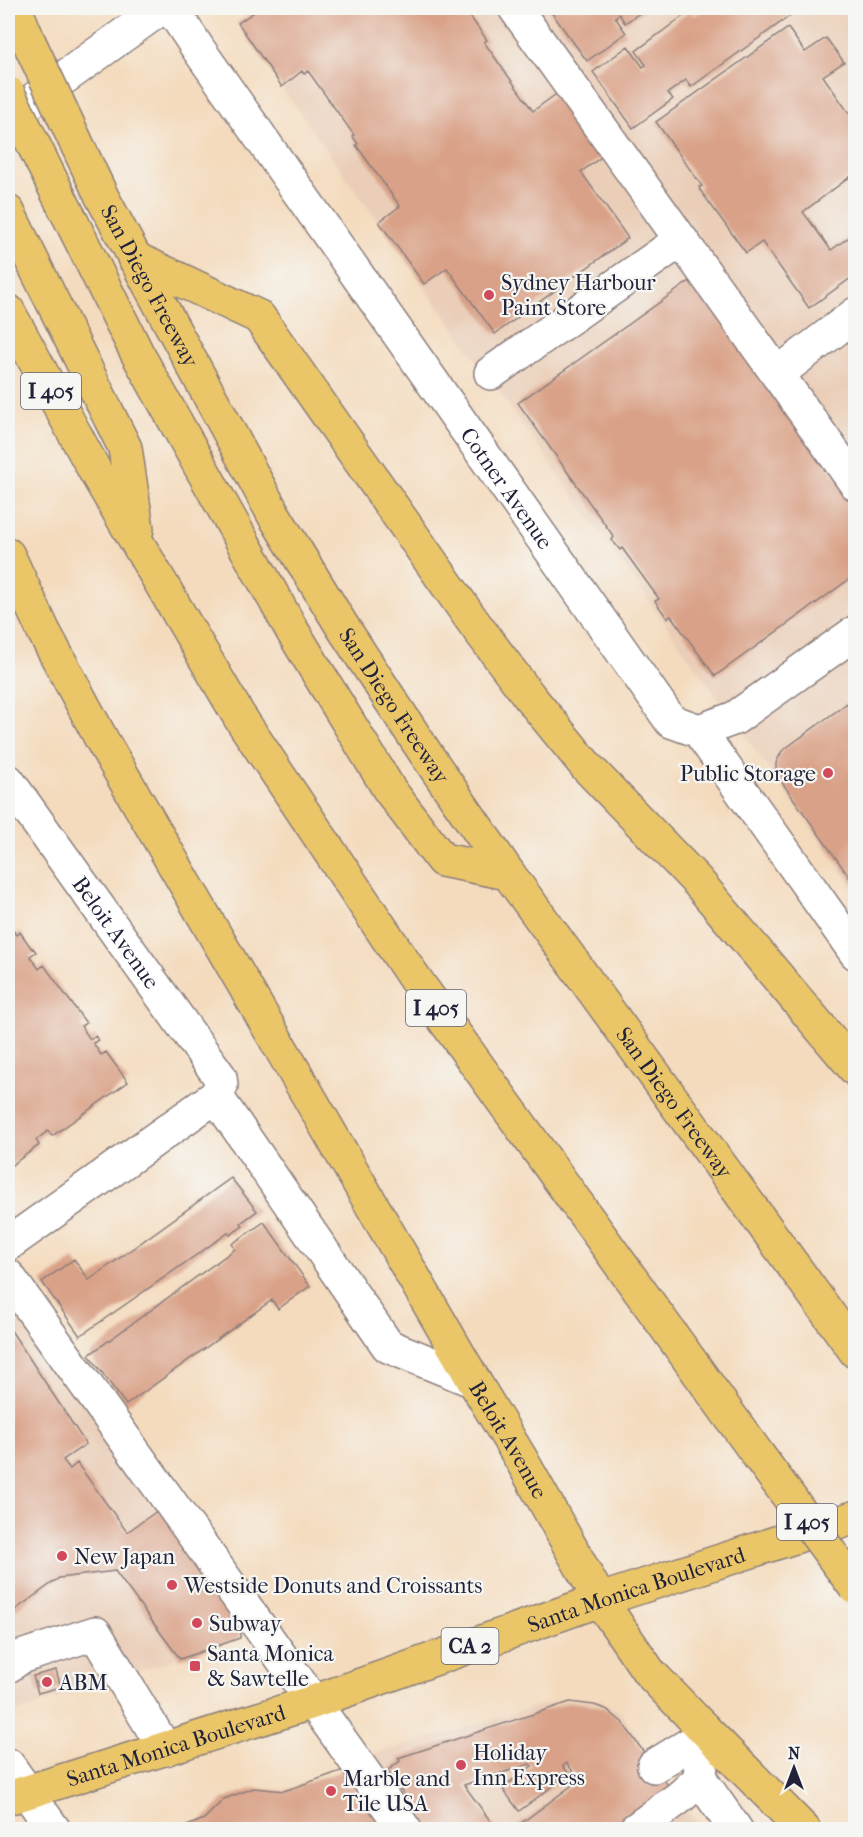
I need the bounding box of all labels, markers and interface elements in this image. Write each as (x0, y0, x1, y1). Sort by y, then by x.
street label: San Diego Freeway (95, 200, 204, 373)
place label: Sydney Harbour Paint Store (501, 270, 656, 321)
marker: Sydney Harbour Paint Store (482, 288, 496, 302)
road number: I 405 (21, 373, 81, 409)
street label: Cotner Avenue (455, 423, 558, 554)
street label: San Diego Freeway (333, 623, 455, 790)
place label: Public Storage (680, 761, 816, 787)
marker: Public Storage (821, 766, 835, 780)
street label: Beloit Avenue (66, 872, 165, 994)
road number: I 405 (406, 990, 466, 1026)
street label: San Diego Freeway (610, 1022, 738, 1185)
street label: Beloit Avenue (463, 1376, 553, 1503)
road number: I 405 (777, 1504, 837, 1540)
street label: Santa Monica Boulevard (524, 1541, 750, 1639)
place label: New Japan (74, 1544, 175, 1570)
marker: New Japan (55, 1549, 69, 1563)
place label: Westside Donuts and Croissants (183, 1573, 482, 1599)
marker: Westside Donuts and Croissants (165, 1578, 179, 1592)
place label: Subway (209, 1611, 283, 1637)
marker: Subway (190, 1616, 204, 1630)
road number: CA 2 (442, 1628, 498, 1664)
place label: Santa Monica & Sawtelle (207, 1641, 335, 1692)
marker: Santa Monica & Sawtelle (188, 1659, 202, 1673)
place label: ABM (58, 1670, 108, 1696)
marker: ABM (40, 1675, 54, 1689)
street label: Santa Monica Boulevard (64, 1699, 290, 1793)
north arrow (764, 1738, 824, 1798)
place label: Holiday Inn Express (473, 1740, 585, 1791)
text: N (788, 1744, 801, 1763)
marker: Holiday Inn Express (454, 1758, 468, 1772)
place label: Marble and Tile USA (343, 1766, 451, 1817)
marker: Marble and Tile USA (324, 1784, 338, 1798)

